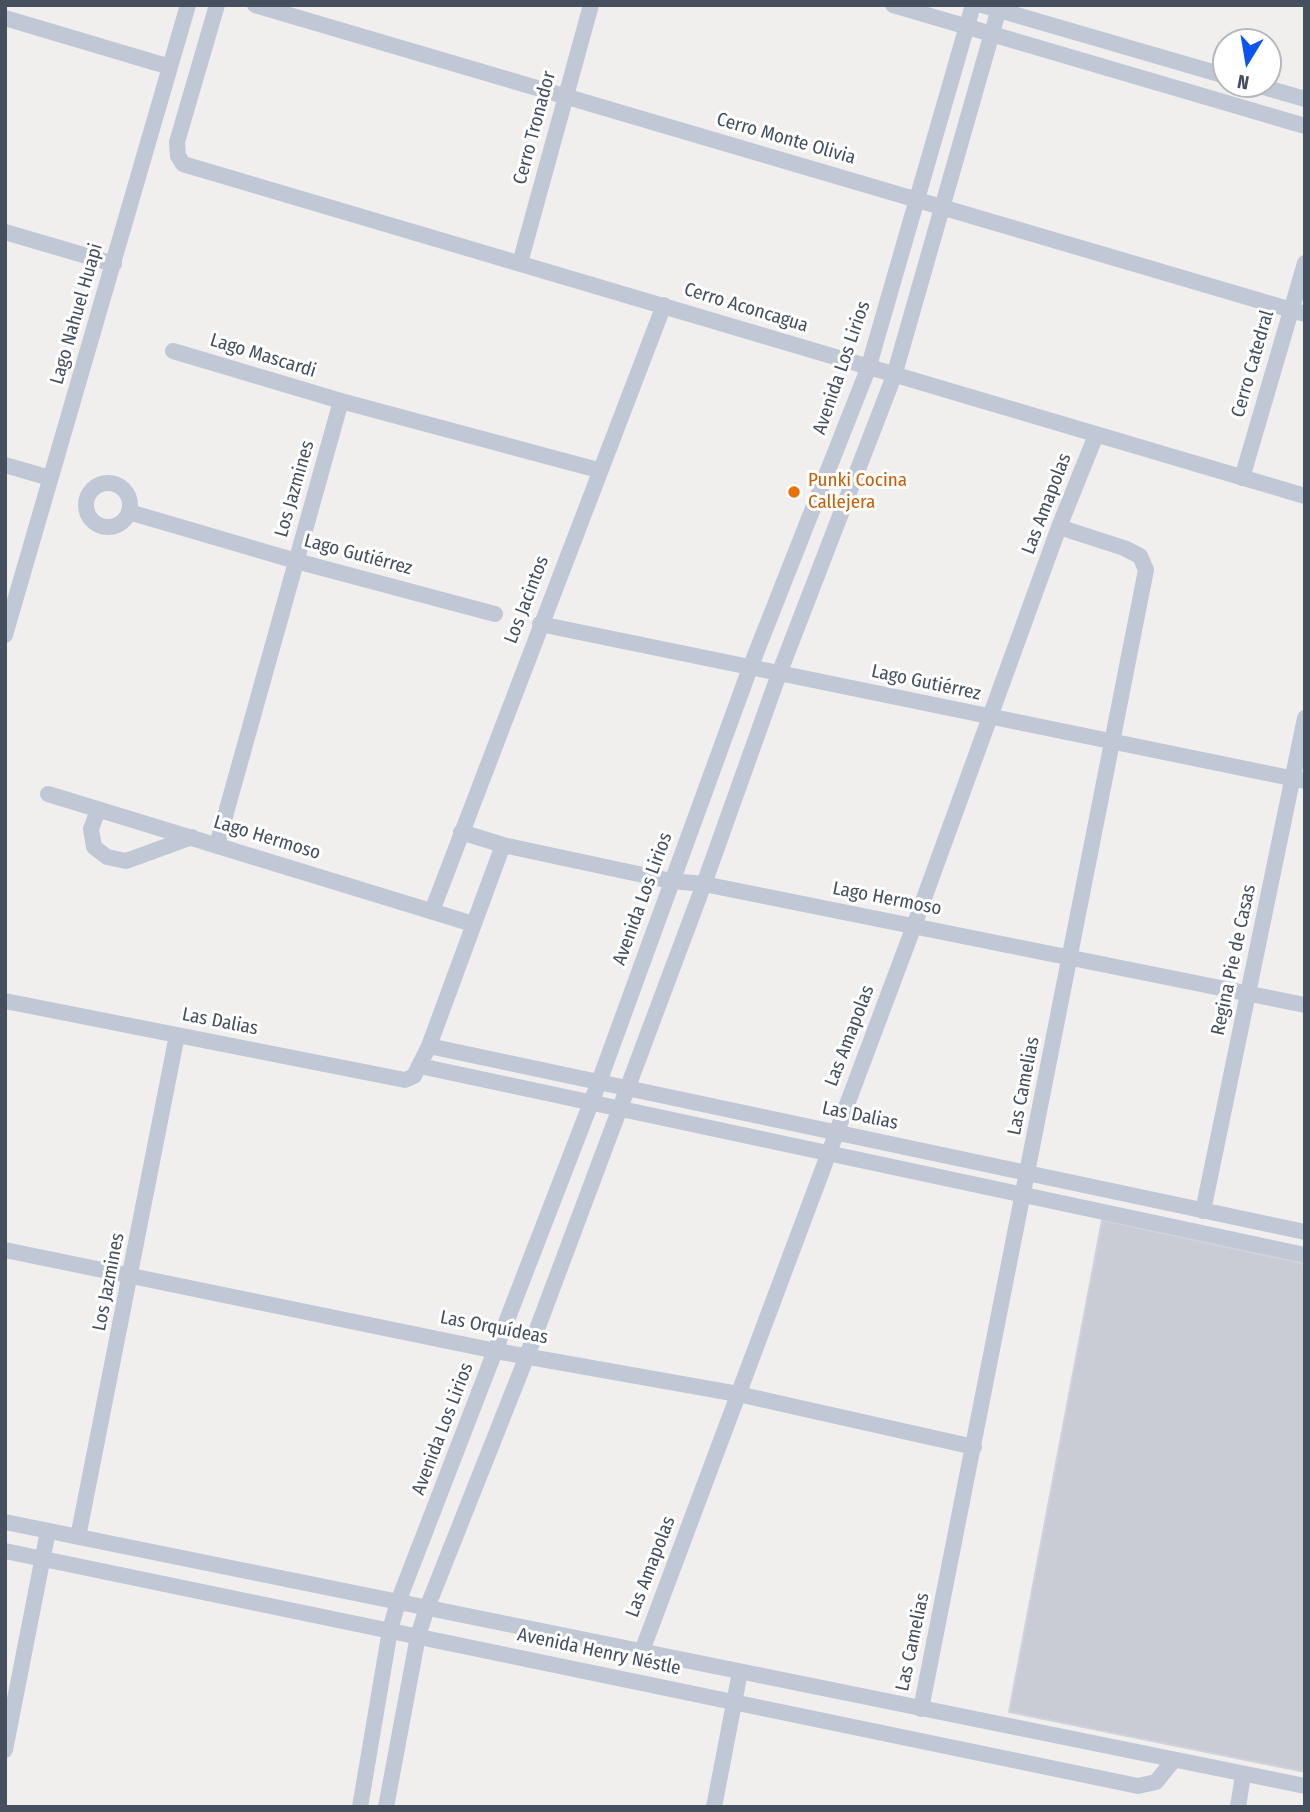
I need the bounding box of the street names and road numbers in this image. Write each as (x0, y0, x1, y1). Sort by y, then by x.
street label: Cerro Tronador (509, 69, 561, 187)
street label: Cerro Monte Olivia (714, 108, 858, 170)
street label: Lago Nahuel Huapi (46, 241, 108, 387)
street label: Cerro Aconcagua (681, 278, 811, 338)
street label: Avenida Los Lirios (808, 298, 876, 438)
street label: Cerro Catedral (1227, 308, 1279, 420)
street label: Lago Mascardi (207, 329, 319, 383)
street label: Los Jazmines (270, 438, 320, 540)
street label: Las Amapolas (1017, 450, 1077, 558)
street label: Lago Gutiérrez (301, 530, 415, 580)
street label: Los Jacintos (500, 553, 554, 647)
street label: Lago Gutiérrez (869, 660, 983, 706)
street label: Lago Hermoso (211, 811, 323, 865)
street label: Avenida Los Lirios (608, 829, 678, 969)
street label: Lago Hermoso (830, 877, 944, 921)
street label: Regina Pie de Casas (1207, 883, 1261, 1037)
street label: Las Amapolas (820, 982, 880, 1090)
street label: Las Dalias (180, 1003, 260, 1041)
street label: Las Camelias (1003, 1035, 1045, 1137)
street label: Las Dalias (820, 1097, 900, 1135)
street label: Los Jazmines (88, 1231, 130, 1333)
street label: Las Orquídeas (438, 1306, 550, 1350)
street label: Avenida Los Lirios (407, 1360, 479, 1498)
street label: Las Amapolas (621, 1513, 681, 1621)
street label: Las Camelias (891, 1591, 935, 1693)
street label: Avenida Henry Néstle (515, 1624, 683, 1680)

